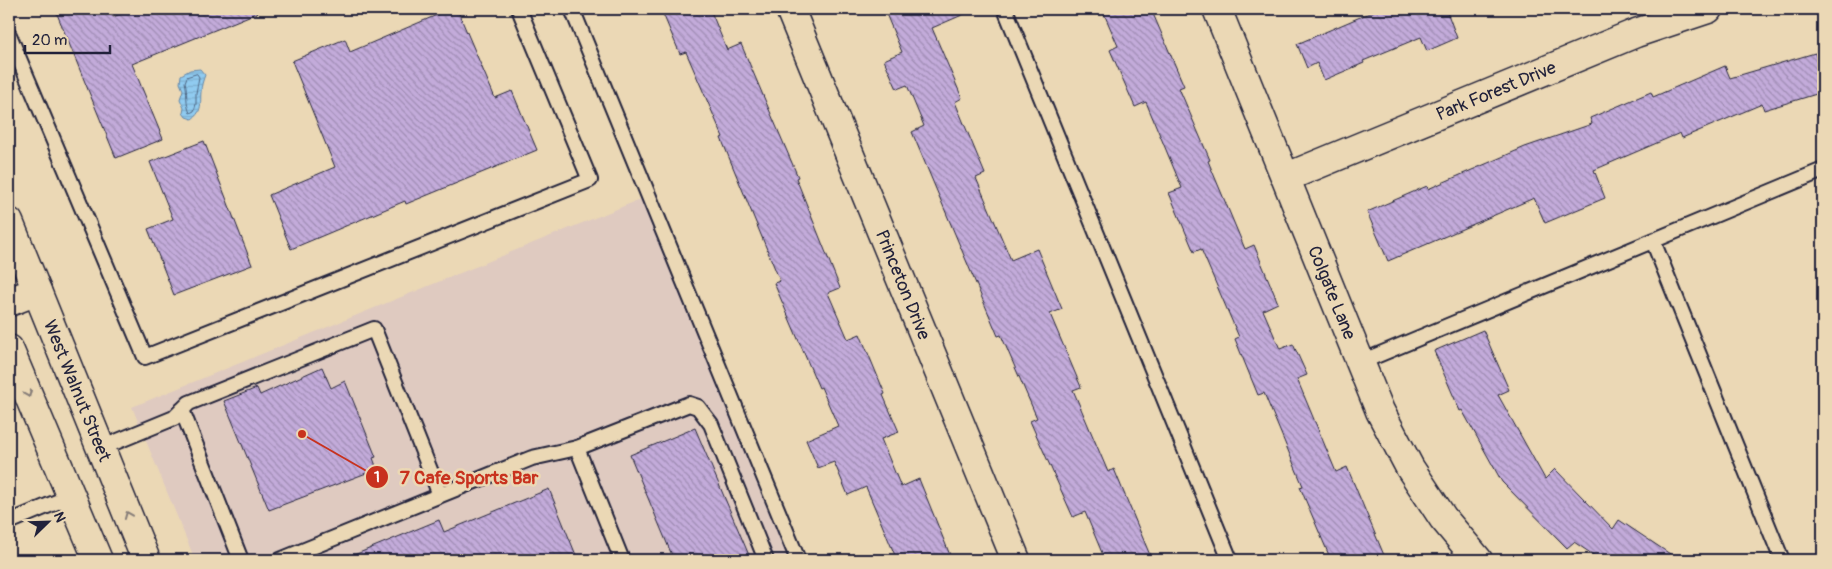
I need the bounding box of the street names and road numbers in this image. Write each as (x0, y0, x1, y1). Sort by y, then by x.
street label: Park Forest Drive (1433, 56, 1560, 126)
street label: Princeton Drive (870, 227, 935, 343)
street label: Colgate Lane (1302, 243, 1361, 343)
street label: West Walnut Street (38, 317, 116, 466)

